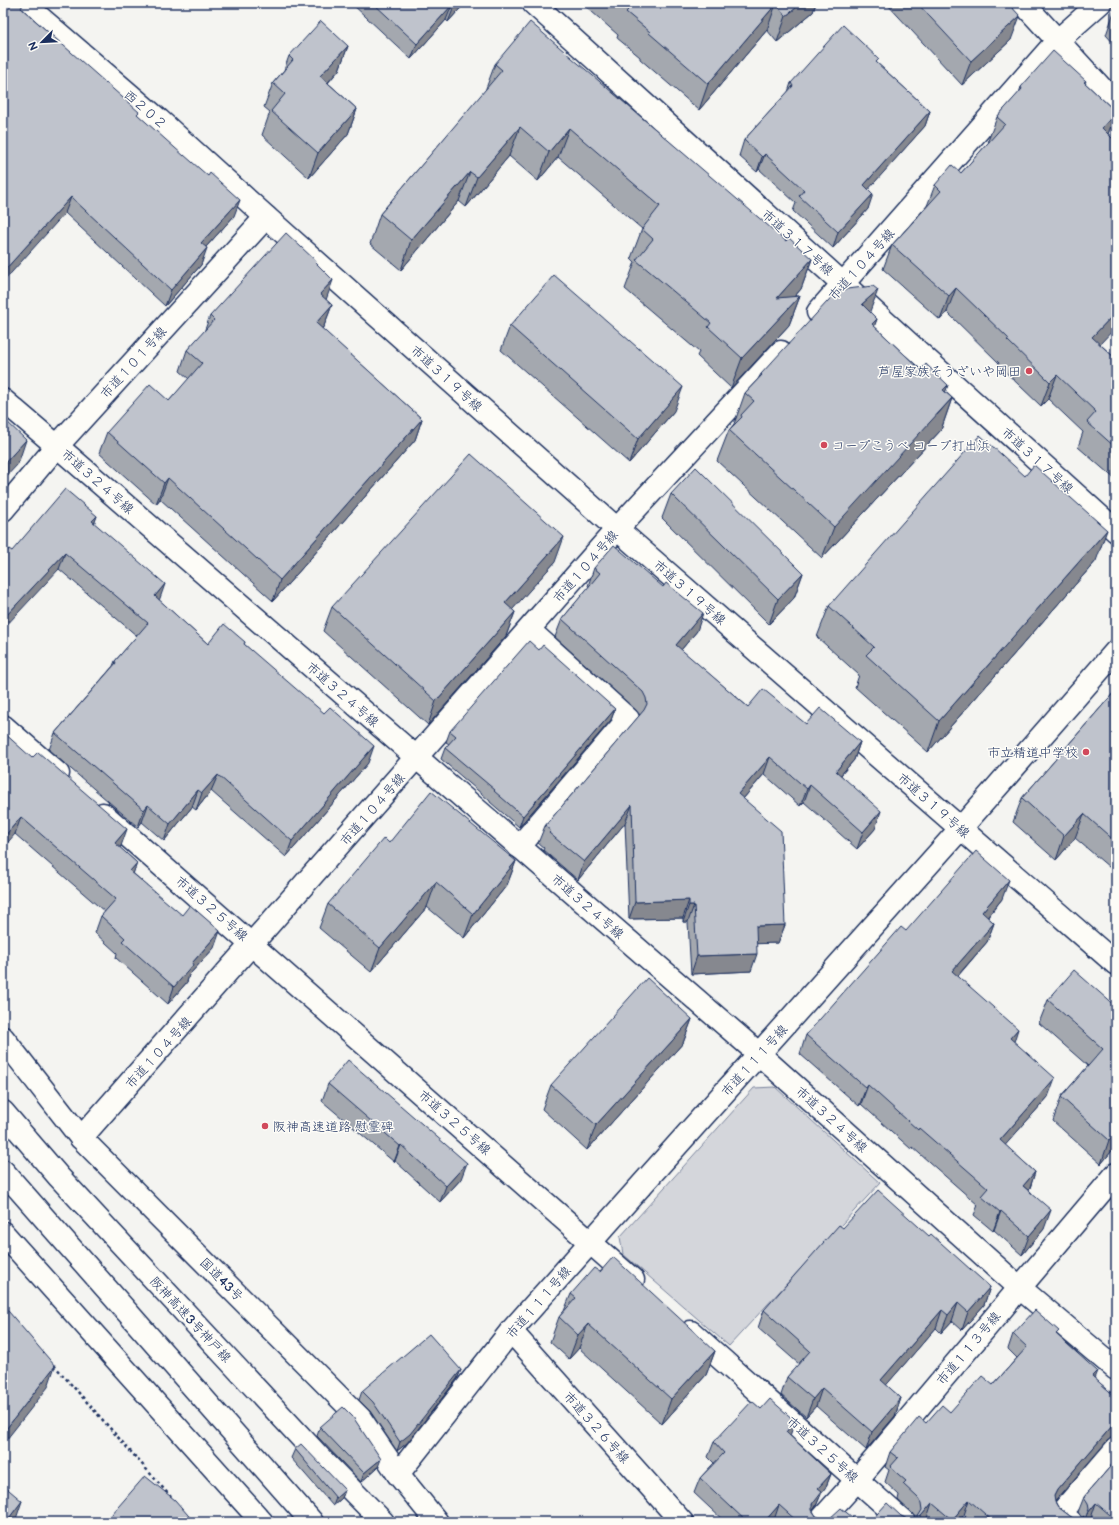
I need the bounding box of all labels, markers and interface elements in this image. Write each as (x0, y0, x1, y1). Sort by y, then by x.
north arrow (22, 22, 62, 62)
text: N (26, 39, 41, 52)
street label: 西２０２ (120, 87, 170, 133)
street label: 市道３１７号線 (758, 206, 837, 280)
street label: 市道１０４号線 (825, 225, 899, 304)
street label: 市道１０１号線 (97, 323, 171, 402)
street label: 市道３１９号線 (407, 342, 486, 416)
place label: 芦屋家族そうざいや岡田 (878, 364, 1021, 380)
marker: 芦屋家族そうざいや岡田 (1024, 366, 1034, 376)
street label: 市道３１７号線 (998, 424, 1077, 498)
place label: コープこうべ コープ打出浜 (832, 438, 990, 454)
marker: コープこうべ コープ打出浜 (819, 440, 829, 450)
street label: 市道３２４号線 (58, 446, 138, 518)
street label: 市道１０４号線 (550, 526, 622, 606)
street label: 市道３１９号線 (650, 557, 730, 629)
street label: 市道３２４号線 (303, 659, 383, 731)
place label: 市立精道中学校 (987, 745, 1078, 761)
marker: 市立精道中学校 (1081, 747, 1091, 757)
street label: 市道１０４号線 (337, 769, 409, 849)
street label: 市道３１９号線 (894, 770, 974, 842)
street label: 市道３２４号線 (548, 871, 628, 943)
street label: 市道３２５号線 (172, 873, 252, 945)
street label: 市道１０４号線 (122, 1013, 196, 1092)
street label: 市道１１１号線 (718, 1021, 792, 1100)
street label: 市道３２４号線 (792, 1083, 871, 1157)
street label: 市道３２５号線 (415, 1087, 495, 1159)
place label: 阪神高速道路 慰霊碑 (273, 1119, 394, 1135)
marker: 阪神高速道路 慰霊碑 (260, 1121, 270, 1131)
street label: 国道43号 (196, 1255, 246, 1305)
street label: 市道１１１号線 (503, 1262, 575, 1342)
street label: 阪神高速3号神戸線 (146, 1273, 235, 1367)
street label: 市道１１３号線 (933, 1308, 1005, 1389)
street label: 市道３２６号線 (560, 1388, 633, 1468)
street label: 市道３２５号線 (783, 1413, 862, 1487)

